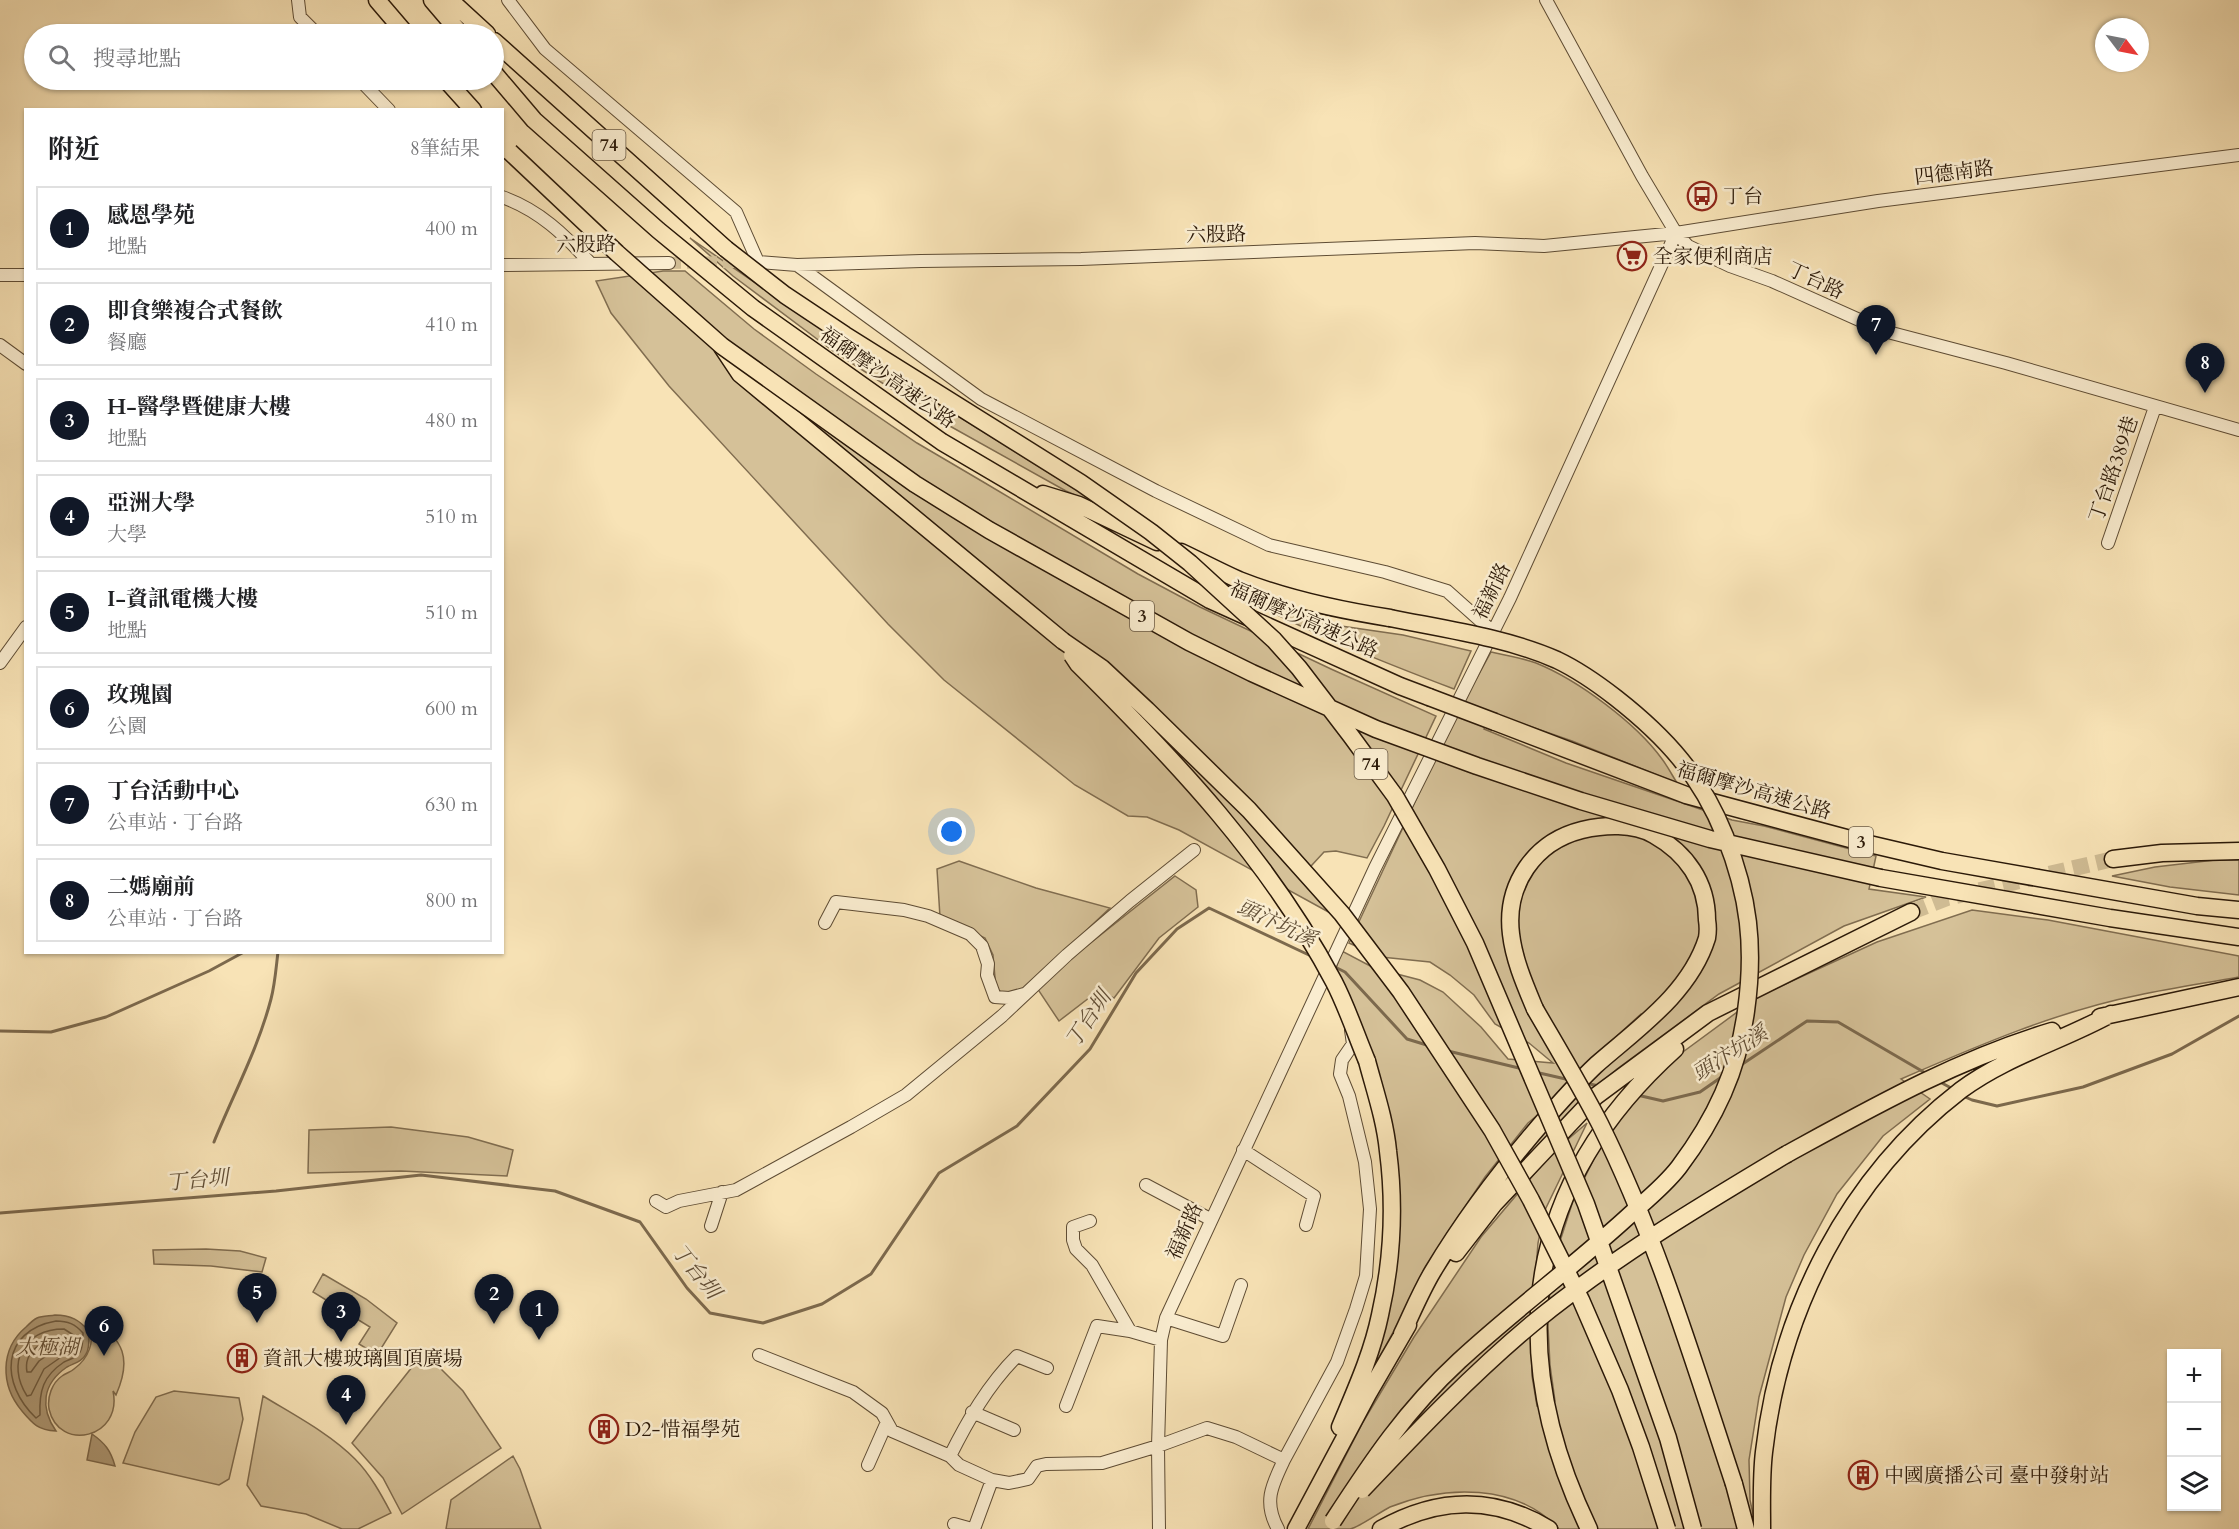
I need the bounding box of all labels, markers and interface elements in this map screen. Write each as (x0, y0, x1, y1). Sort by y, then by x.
north arrow (2095, 18, 2149, 72)
search box (24, 24, 504, 90)
icon: search (45, 41, 78, 74)
text: 搜尋地點 (93, 44, 181, 74)
road number: 74 (592, 130, 626, 160)
text: 附近 (48, 132, 100, 167)
text: 8筆結果 (410, 135, 480, 162)
street label: 四德南路 (1913, 154, 1995, 191)
bus stop icon: 丁台 (1686, 180, 1718, 212)
place label: 丁台 (1723, 183, 1763, 210)
text: 感恩學苑 (107, 200, 195, 230)
text: 1 (64, 215, 75, 242)
text: 400 m (425, 215, 478, 242)
street label: 六股路 (1186, 220, 1246, 249)
street label: 六股路 (556, 230, 616, 259)
text: 地點 (107, 233, 147, 260)
supermarket icon: 全家便利商店 (1616, 240, 1648, 272)
place label: 全家便利商店 (1653, 243, 1773, 270)
street label: 丁台路 (1783, 256, 1849, 305)
text: 即食樂複合式餐飲 (107, 296, 283, 326)
pin: 7 (1856, 306, 1896, 355)
text: 2 (64, 311, 75, 338)
text: 410 m (425, 311, 478, 338)
street label: 福爾摩沙高速公路 (814, 320, 961, 434)
text: 餐廳 (107, 329, 147, 356)
pin: 8 (2186, 344, 2224, 393)
text: H-醫學暨健康大樓 (107, 392, 291, 422)
text: 3 (64, 407, 75, 434)
text: 480 m (425, 407, 478, 434)
street label: 丁台路389巷 (2083, 412, 2144, 526)
text: 地點 (107, 425, 147, 452)
text: 亞洲大學 (107, 488, 195, 518)
text: 4 (64, 503, 75, 530)
text: 510 m (425, 503, 478, 530)
text: 大學 (107, 521, 147, 548)
street label: 福新路 (1466, 558, 1517, 624)
street label: 福爾摩沙高速公路 (1225, 575, 1382, 664)
text: I-資訊電機大樓 (107, 584, 258, 614)
text: 5 (64, 599, 75, 626)
text: 510 m (425, 599, 478, 626)
road number: 3 (1130, 601, 1154, 631)
text: 地點 (107, 617, 147, 644)
text: 玫瑰園 (107, 680, 173, 710)
text: 6 (64, 695, 75, 722)
text: 600 m (425, 695, 478, 722)
text: 公園 (107, 713, 147, 740)
road number: 74 (1354, 749, 1388, 779)
street label: 福爾摩沙高速公路 (1673, 755, 1834, 826)
text: 丁台活動中心 (107, 776, 239, 806)
text: 7 (64, 791, 75, 818)
text: 630 m (425, 791, 478, 818)
text: 公車站 · 丁台路 (107, 809, 243, 836)
your location (937, 817, 966, 846)
road number: 3 (1849, 827, 1873, 857)
text: 二媽廟前 (107, 872, 195, 902)
text: 8 (64, 887, 75, 914)
text: 800 m (425, 887, 478, 914)
water label: 頭汴坑溪 (1233, 893, 1323, 955)
text: 公車站 · 丁台路 (107, 905, 243, 932)
water label: 丁台圳 (1059, 983, 1120, 1054)
water label: 頭汴坑溪 (1687, 1018, 1775, 1088)
water label: 丁台圳 (164, 1163, 233, 1198)
street label: 福新路 (1160, 1198, 1209, 1264)
water label: 丁台圳 (665, 1238, 729, 1307)
pin: 5 (238, 1274, 276, 1323)
pin: 2 (474, 1274, 514, 1324)
pin: 1 (520, 1290, 558, 1340)
pin: 3 (322, 1292, 360, 1342)
pin: 6 (84, 1306, 124, 1356)
water label: 太極湖 (16, 1333, 82, 1362)
building icon: 資訊大樓玻璃圓頂廣場 (226, 1342, 258, 1374)
place label: 資訊大樓玻璃圓頂廣場 (263, 1345, 463, 1372)
map controls (2167, 1349, 2221, 1511)
button: + (2167, 1349, 2221, 1403)
pin: 4 (326, 1376, 366, 1425)
button: − (2167, 1403, 2221, 1457)
building icon: D2-惜福學苑 (588, 1413, 620, 1445)
place label: D2-惜福學苑 (625, 1416, 740, 1443)
button: layers (2167, 1457, 2221, 1511)
building icon: 中國廣播公司 臺中發射站 (1847, 1459, 1879, 1491)
place label: 中國廣播公司 臺中發射站 (1884, 1462, 2109, 1489)

